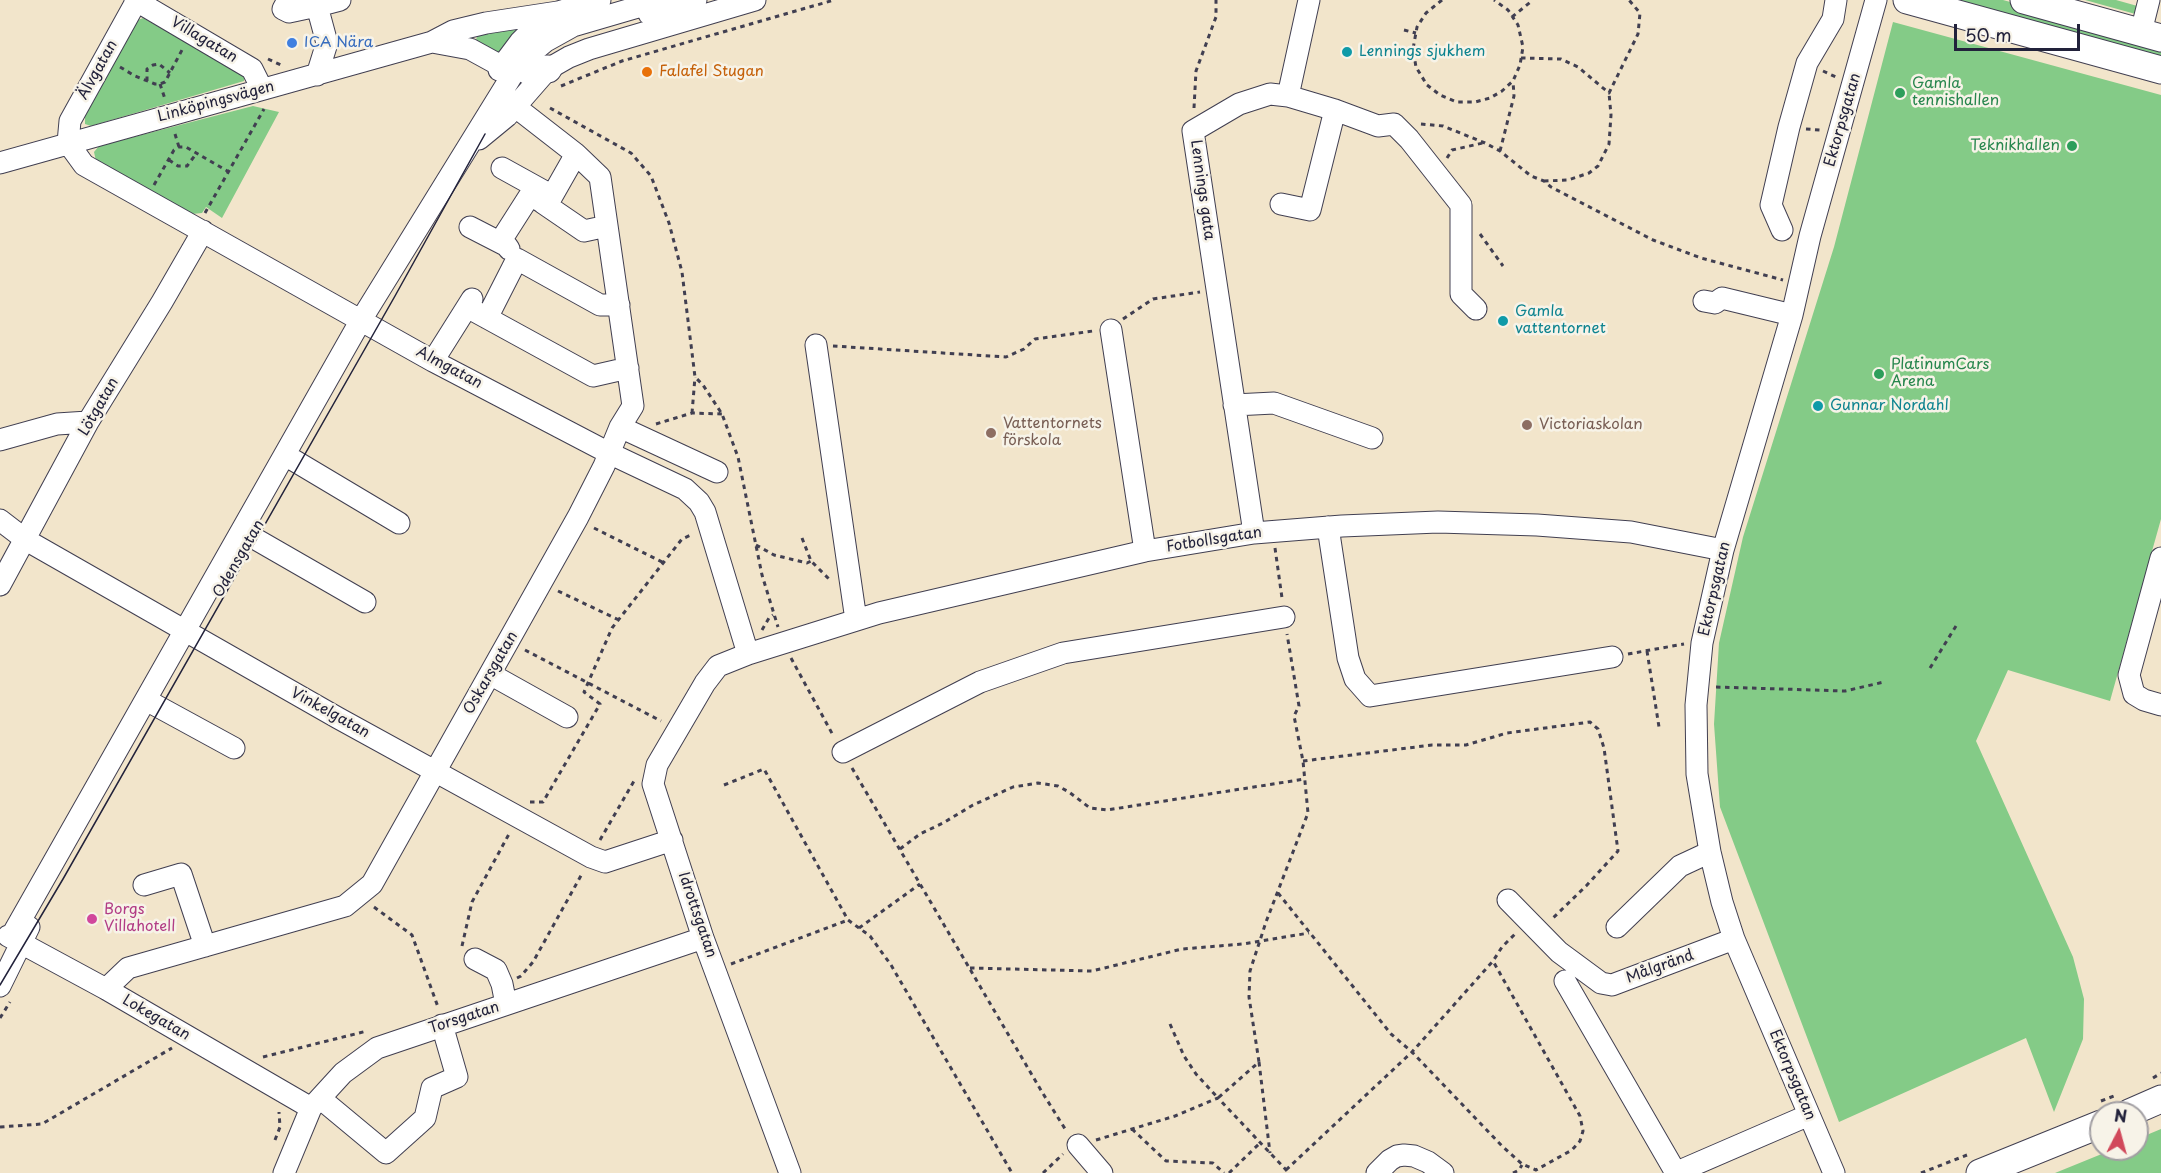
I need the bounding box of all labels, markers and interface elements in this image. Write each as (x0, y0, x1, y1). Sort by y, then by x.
scale bar (1957, 12, 2083, 50)
street label: Villagatan (167, 13, 241, 67)
text: 50 m (1965, 21, 2012, 48)
place label: ICA Nära (304, 34, 373, 52)
marker: ICA Nära (285, 36, 299, 50)
street label: Älvgatan (74, 37, 122, 103)
place label: Lennings sjukhem (1359, 43, 1485, 61)
marker: Lennings sjukhem (1340, 45, 1354, 59)
place label: Falafel Stugan (659, 63, 764, 81)
marker: Falafel Stugan (640, 65, 654, 79)
street label: Ektorpsgatan (1821, 71, 1865, 169)
place label: Gamla tennishallen (1912, 75, 1999, 110)
street label: Linköpingsvägen (156, 78, 276, 126)
marker: Gamla tennishallen (1893, 86, 1907, 100)
place label: Teknikhallen (1970, 137, 2060, 155)
street label: Lennings gata (1186, 139, 1218, 241)
marker: Teknikhallen (2065, 139, 2079, 153)
place label: Gamla vattentornet (1515, 303, 1606, 338)
marker: Gamla vattentornet (1496, 314, 1510, 328)
street label: Almgatan (413, 343, 485, 393)
place label: PlatinumCars Arena (1891, 356, 1989, 391)
marker: PlatinumCars Arena (1872, 367, 1886, 381)
street label: Lötgatan (75, 375, 123, 439)
place label: Gunnar Nordahl (1830, 397, 1949, 415)
marker: Gunnar Nordahl (1811, 399, 1825, 413)
place label: Vattentornets förskola (1003, 415, 1102, 450)
place label: Victoriaskolan (1539, 416, 1643, 434)
marker: Victoriaskolan (1520, 418, 1534, 432)
marker: Vattentornets förskola (984, 426, 998, 440)
street label: Odensgatan (210, 517, 268, 601)
street label: Fotbollsgatan (1165, 524, 1263, 556)
street label: Ektorpsgatan (1695, 540, 1735, 638)
street label: Oskarsgatan (460, 628, 522, 718)
street label: Vinkelgatan (287, 684, 373, 742)
street label: Idrottsgatan (674, 870, 720, 960)
place label: Borgs Villahotell (104, 901, 175, 936)
marker: Borgs Villahotell (85, 912, 99, 926)
street label: Målgränd (1624, 946, 1696, 988)
street label: Lokegatan (119, 991, 193, 1045)
street label: Torsgatan (426, 998, 502, 1038)
street label: Ektorpsgatan (1765, 1027, 1819, 1123)
north arrow (2089, 1101, 2149, 1161)
text: N (2113, 1102, 2128, 1128)

